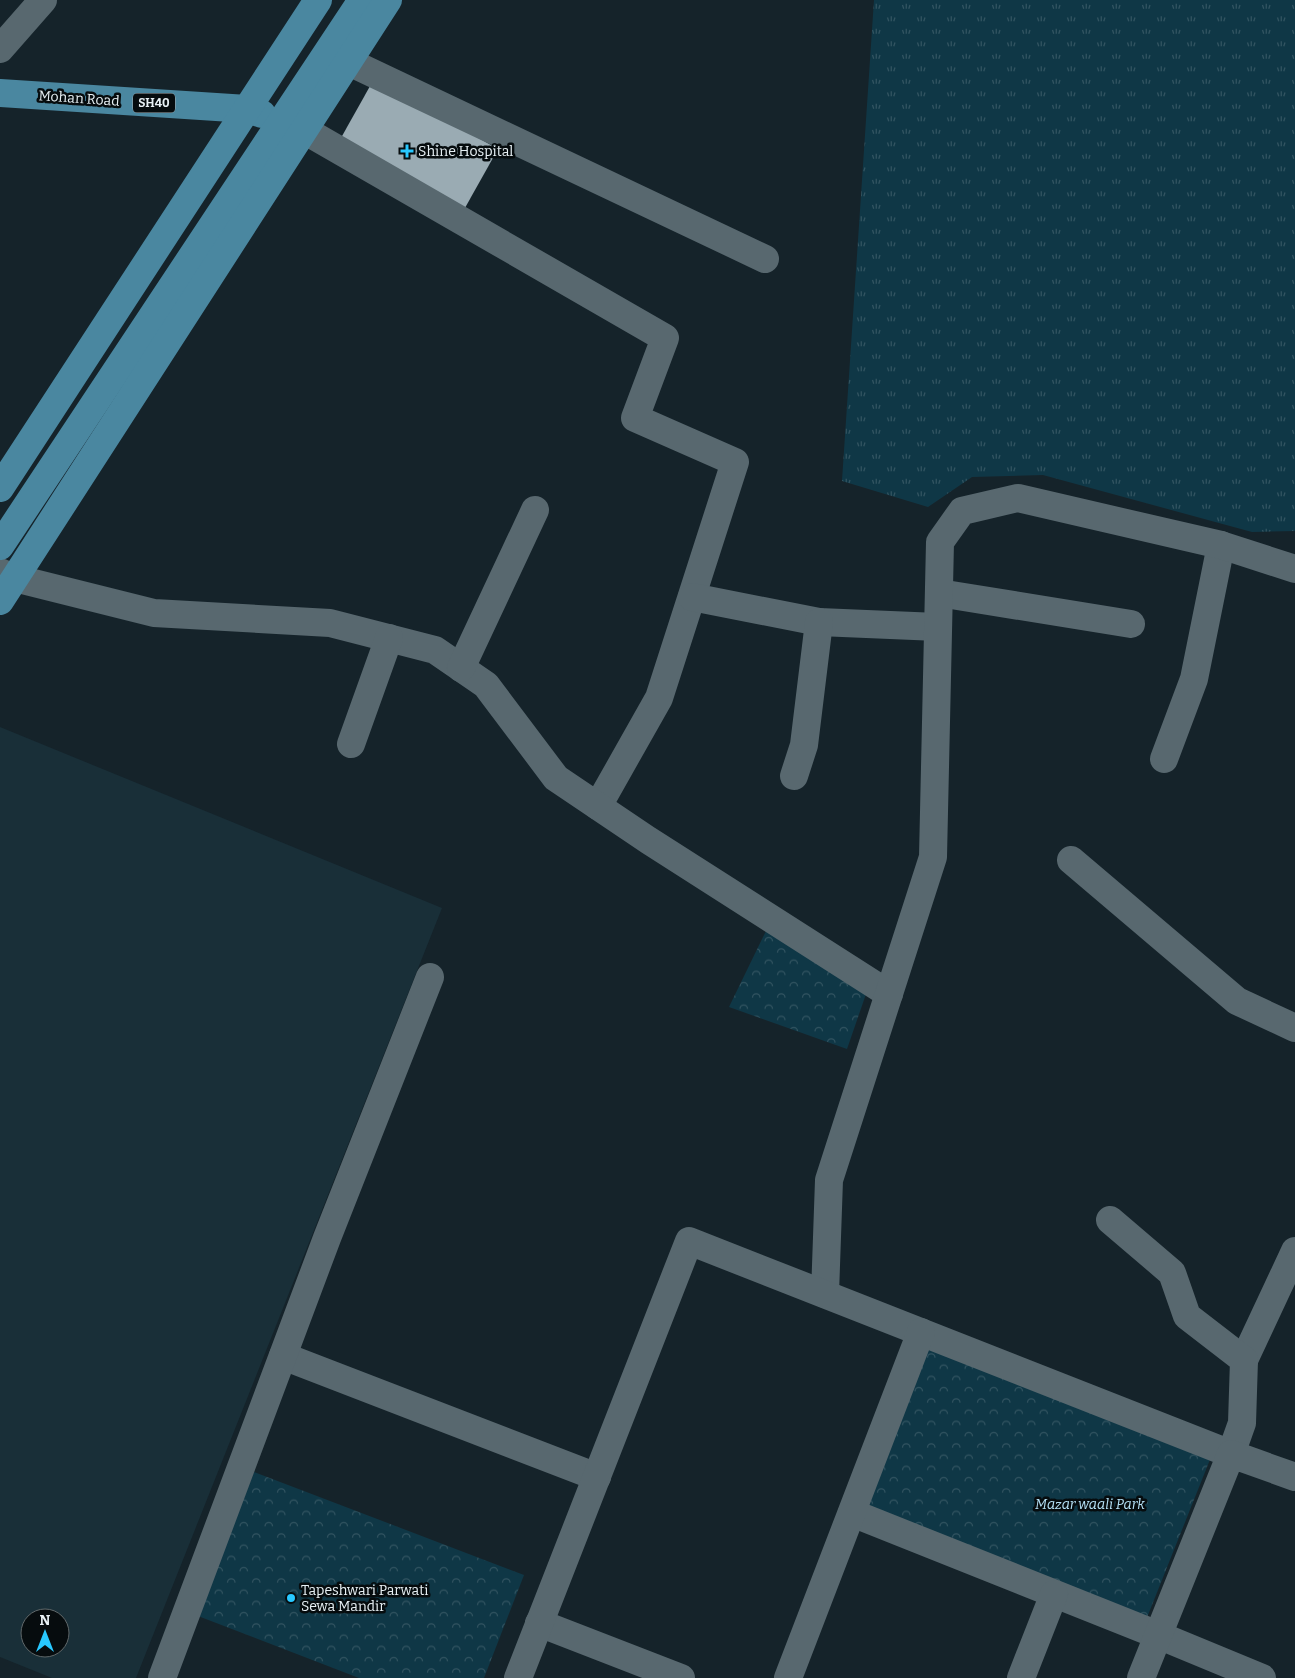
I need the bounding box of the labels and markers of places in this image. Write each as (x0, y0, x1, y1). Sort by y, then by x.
place label: Shine Hospital (418, 143, 513, 160)
marker: Shine Hospital (400, 144, 414, 158)
place label: Tapeshwari Parwati Sewa Mandir (301, 1582, 428, 1615)
marker: Tapeshwari Parwati Sewa Mandir (285, 1592, 297, 1604)

